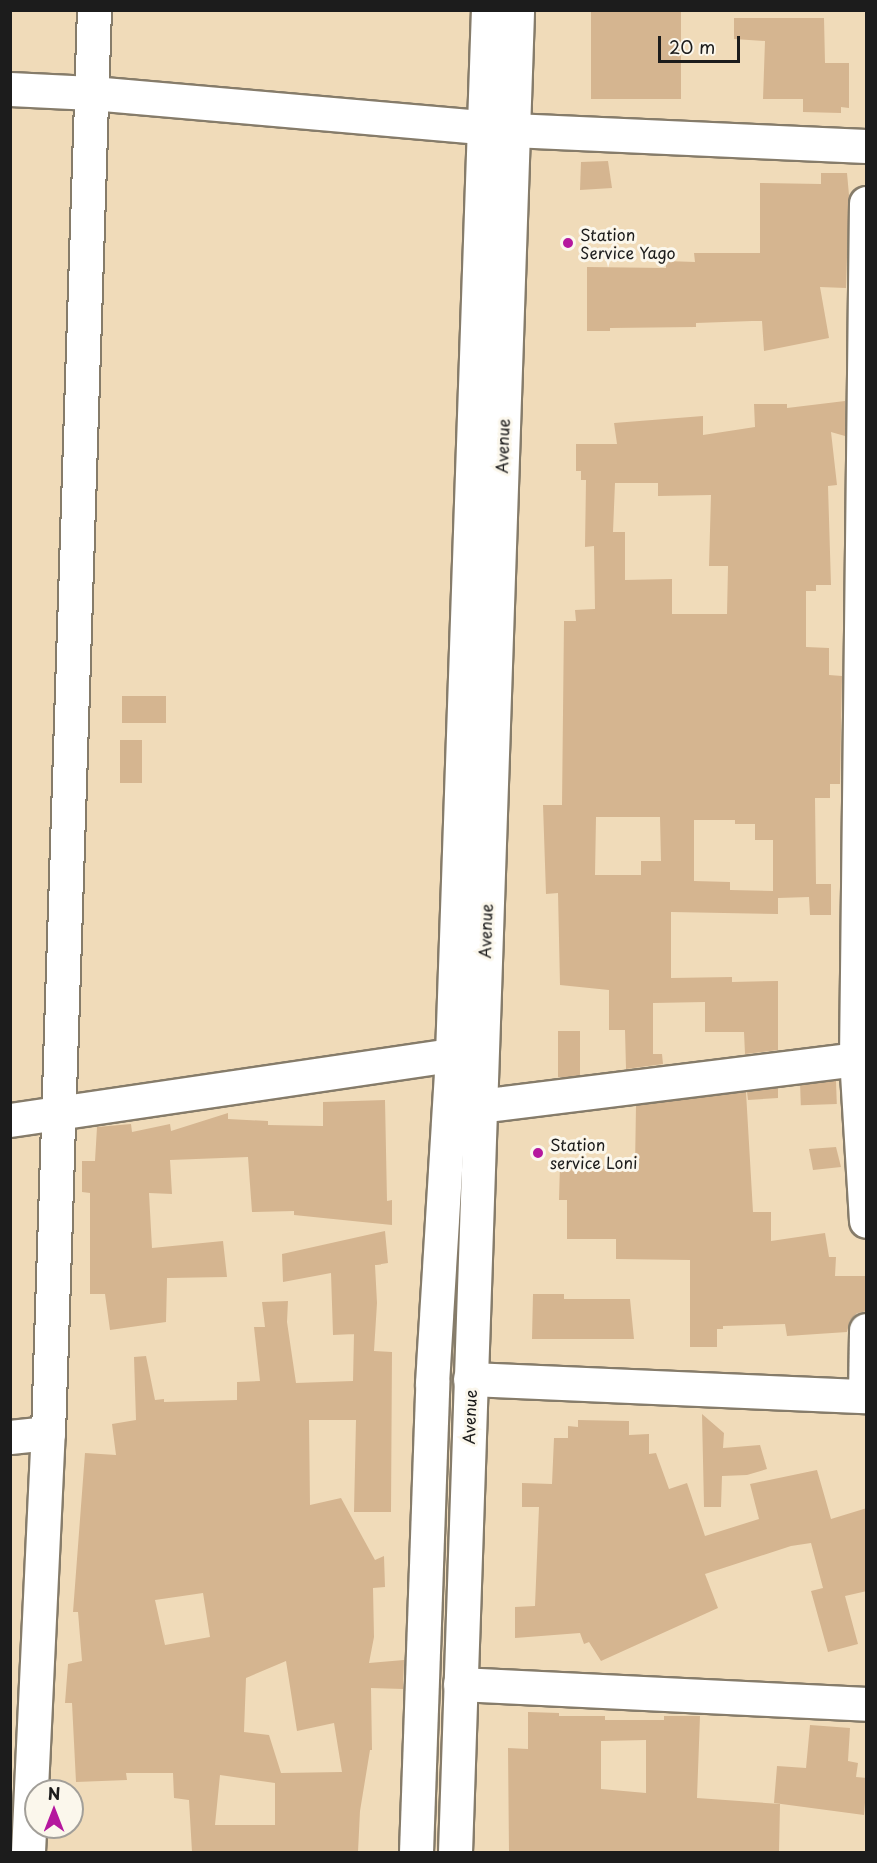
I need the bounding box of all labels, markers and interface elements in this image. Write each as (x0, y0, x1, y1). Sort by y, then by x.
scale bar (661, 24, 744, 62)
text: 20 m (669, 33, 715, 60)
place label: Station Service Yago (580, 224, 675, 262)
marker: Station Service Yago (561, 236, 575, 250)
street label: Avenue (491, 418, 513, 474)
street label: Avenue (474, 903, 496, 959)
place label: Station service Loni (550, 1134, 638, 1172)
marker: Station service Loni (531, 1146, 545, 1160)
street label: Avenue (458, 1389, 480, 1445)
north arrow (24, 1779, 84, 1839)
text: N (48, 1781, 60, 1805)

